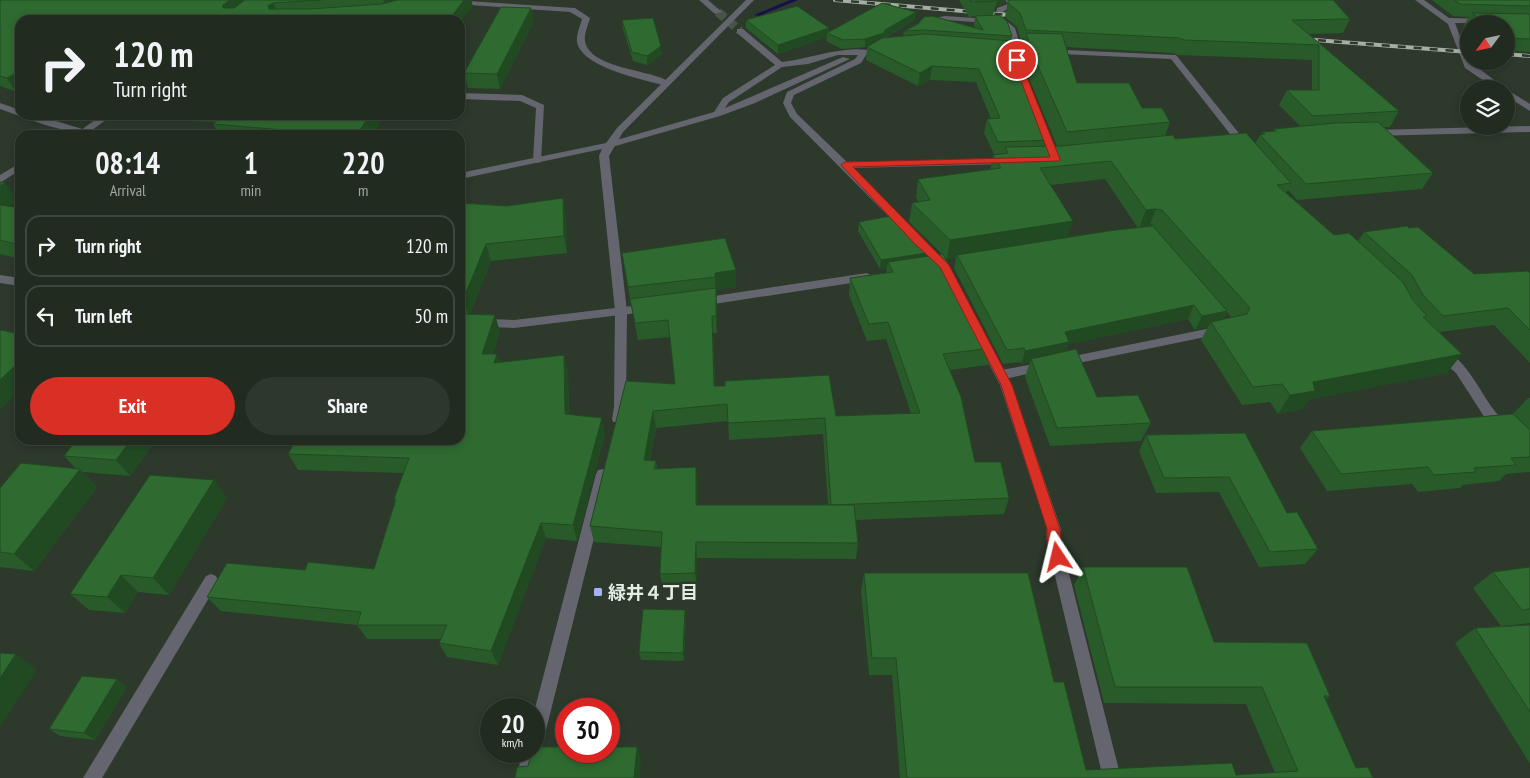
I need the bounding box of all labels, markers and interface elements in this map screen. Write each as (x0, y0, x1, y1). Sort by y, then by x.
north arrow (1460, 15, 1515, 70)
map controls (1460, 15, 1515, 135)
text: 120 m (113, 31, 194, 77)
icon: right (30, 35, 95, 100)
pin (996, 39, 1038, 81)
icon: arrive (1003, 46, 1031, 74)
text: Turn right (113, 75, 187, 103)
button: layers (1460, 80, 1515, 135)
text: 08:14 (95, 143, 160, 182)
text: 1 (244, 143, 258, 182)
text: 220 (342, 143, 385, 182)
text: Arrival (110, 180, 146, 200)
text: min (240, 180, 261, 200)
text: m (358, 180, 368, 200)
icon: right (32, 232, 60, 260)
text: Turn right (75, 234, 141, 258)
text: 120 m (406, 234, 448, 258)
icon: left (32, 302, 60, 330)
text: Turn left (75, 304, 132, 328)
text: 50 m (415, 304, 448, 328)
button: Exit (30, 377, 235, 435)
button: Share (245, 377, 450, 435)
position arrow (1031, 530, 1083, 582)
place label: 緑井４丁目 (608, 581, 698, 604)
marker: 緑井４丁目 (592, 586, 604, 598)
speed limit sign: 30 (555, 698, 620, 763)
text: 20 (501, 708, 524, 740)
text: km/h (502, 735, 523, 750)

